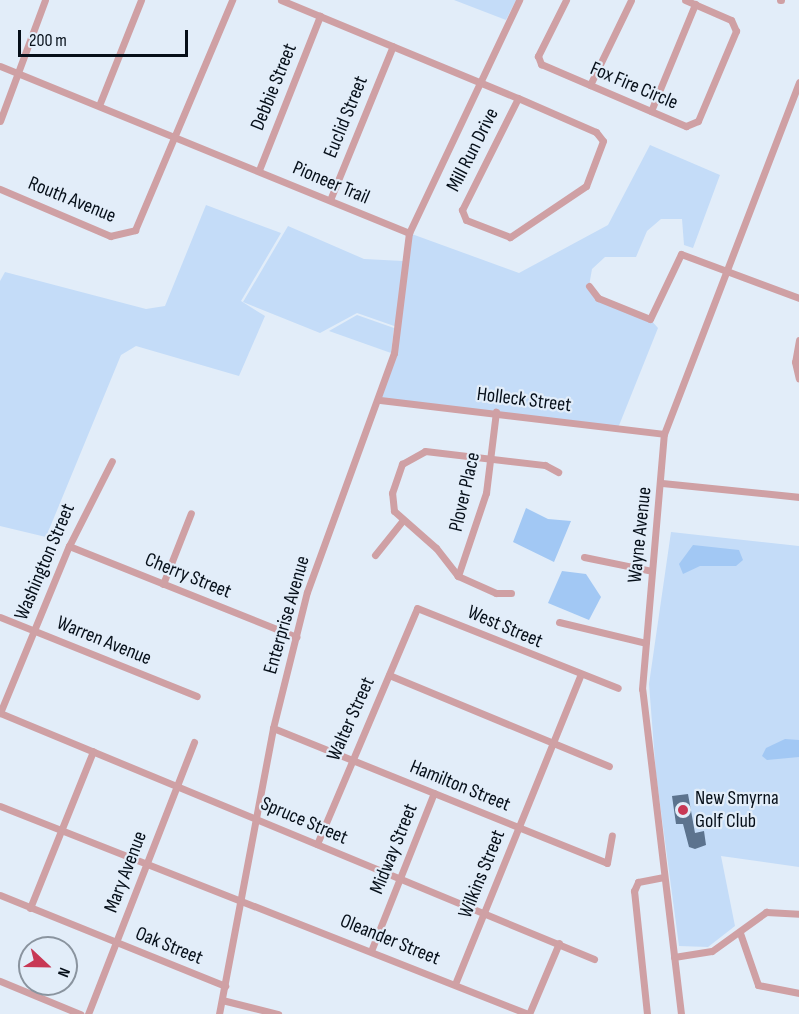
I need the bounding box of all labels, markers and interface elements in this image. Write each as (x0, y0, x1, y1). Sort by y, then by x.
scale bar (21, 18, 190, 56)
text: 200 m (29, 30, 67, 51)
street label: Debbie Street (246, 40, 302, 134)
street label: Fox Fire Circle (587, 57, 681, 115)
street label: Euclid Street (319, 73, 373, 161)
street label: Mill Run Drive (442, 104, 504, 196)
street label: Pioneer Trail (289, 156, 373, 210)
street label: Routh Avenue (25, 172, 119, 228)
street label: Holleck Street (475, 382, 573, 418)
street label: Plover Place (444, 450, 486, 534)
street label: Wayne Avenue (623, 486, 657, 584)
street label: Washington Street (10, 500, 80, 624)
street label: Cherry Street (141, 548, 235, 604)
street label: Enterprise Avenue (259, 553, 315, 677)
street label: West Street (464, 600, 546, 654)
street label: Warren Avenue (53, 611, 155, 671)
street label: Walter Street (322, 673, 380, 765)
street label: Hamilton Street (406, 755, 514, 817)
place label: New Smyrna Golf Club (695, 786, 779, 833)
street label: Spruce Street (257, 792, 351, 850)
street label: Midway Street (365, 800, 423, 898)
marker: New Smyrna Golf Club (676, 803, 690, 817)
street label: Wilkins Street (453, 826, 511, 922)
street label: Mary Avenue (100, 828, 152, 916)
street label: Oleander Street (337, 909, 443, 971)
street label: Oak Street (132, 922, 206, 970)
north arrow (18, 936, 78, 996)
text: N (53, 965, 74, 980)

